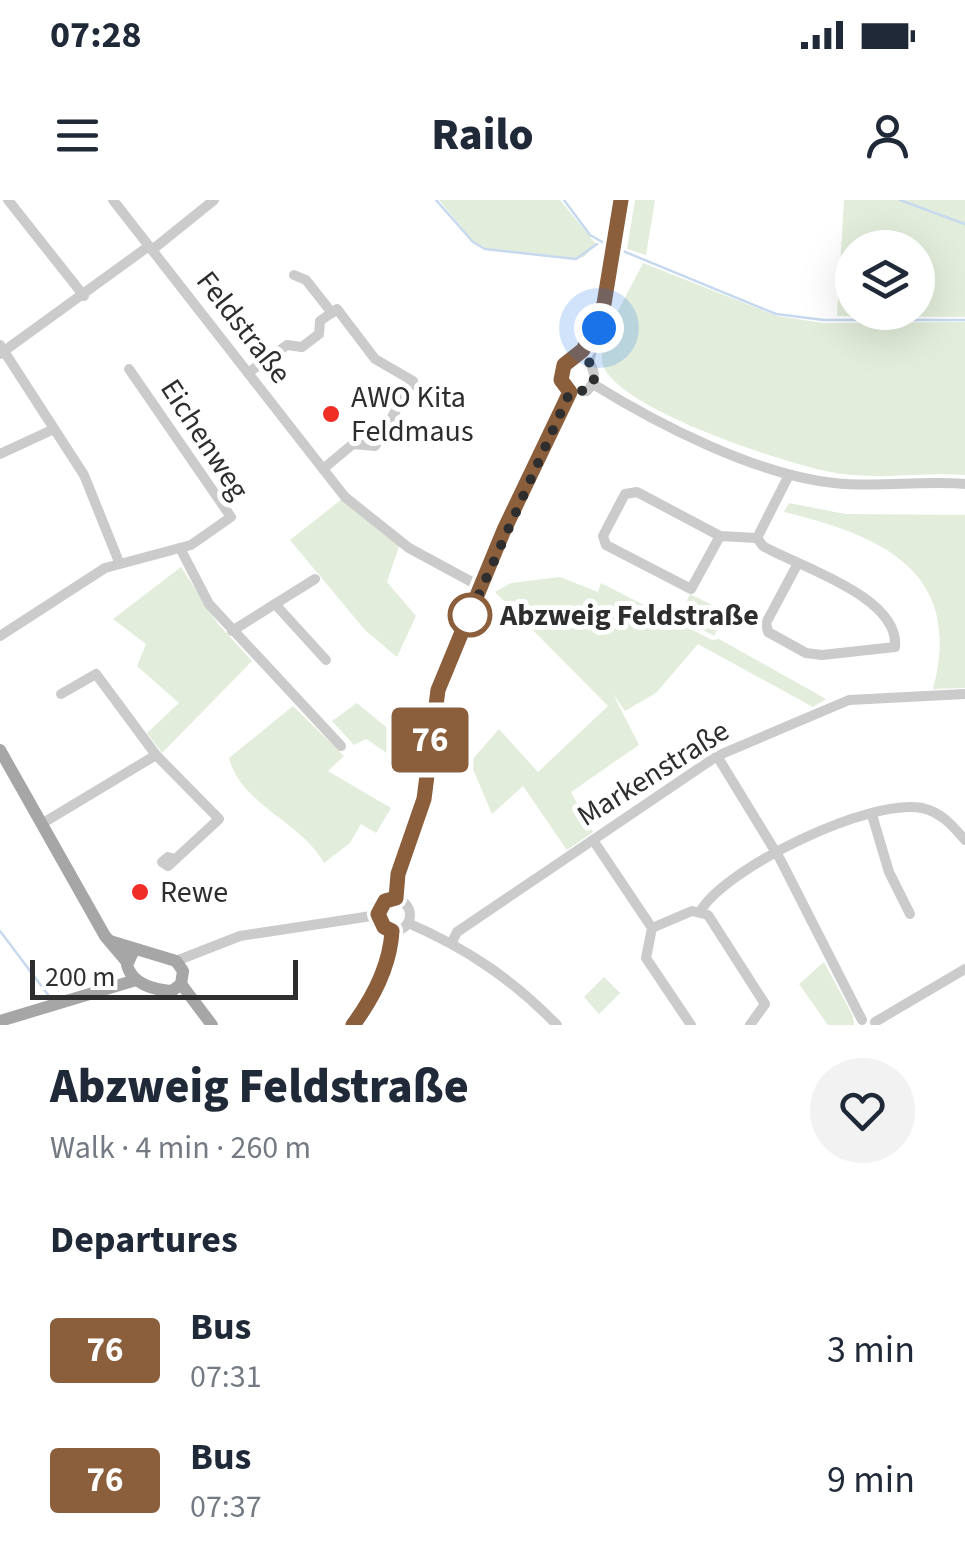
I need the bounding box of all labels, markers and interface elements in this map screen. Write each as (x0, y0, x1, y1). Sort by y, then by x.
text: 07:28 (50, 8, 142, 62)
text: Railo (431, 103, 534, 167)
icon: menu (50, 108, 105, 163)
icon: person (860, 108, 915, 163)
map controls (835, 230, 935, 330)
button: layers (835, 230, 935, 330)
street label: Feldstraße (186, 262, 301, 393)
your location (574, 303, 624, 353)
street label: Eichenweg (150, 371, 260, 508)
place label: AWO Kita Feldmaus (351, 376, 473, 453)
marker: AWO Kita Feldmaus (320, 403, 342, 425)
marker: Abzweig Feldstraße (449, 594, 491, 636)
place label: Abzweig Feldstraße (499, 594, 759, 637)
line badge: 76 (385, 708, 475, 772)
street label: Markenstraße (569, 710, 738, 837)
text: 76 (412, 715, 448, 765)
place label: Rewe (160, 871, 228, 914)
marker: Rewe (129, 881, 151, 903)
scale bar (30, 955, 298, 1000)
text: 200 m (45, 957, 116, 997)
text: Abzweig Feldstraße (50, 1053, 469, 1121)
button: heart (810, 1058, 915, 1163)
text: Walk · 4 min · 260 m (50, 1125, 311, 1171)
text: Departures (50, 1213, 238, 1267)
text: Bus (190, 1300, 251, 1354)
text: 3 min (827, 1323, 915, 1377)
text: 76 (87, 1325, 123, 1375)
text: 07:31 (190, 1354, 262, 1400)
text: Bus (190, 1430, 251, 1484)
text: 9 min (827, 1453, 915, 1507)
text: 76 (87, 1455, 123, 1505)
text: 07:37 (190, 1484, 262, 1530)

